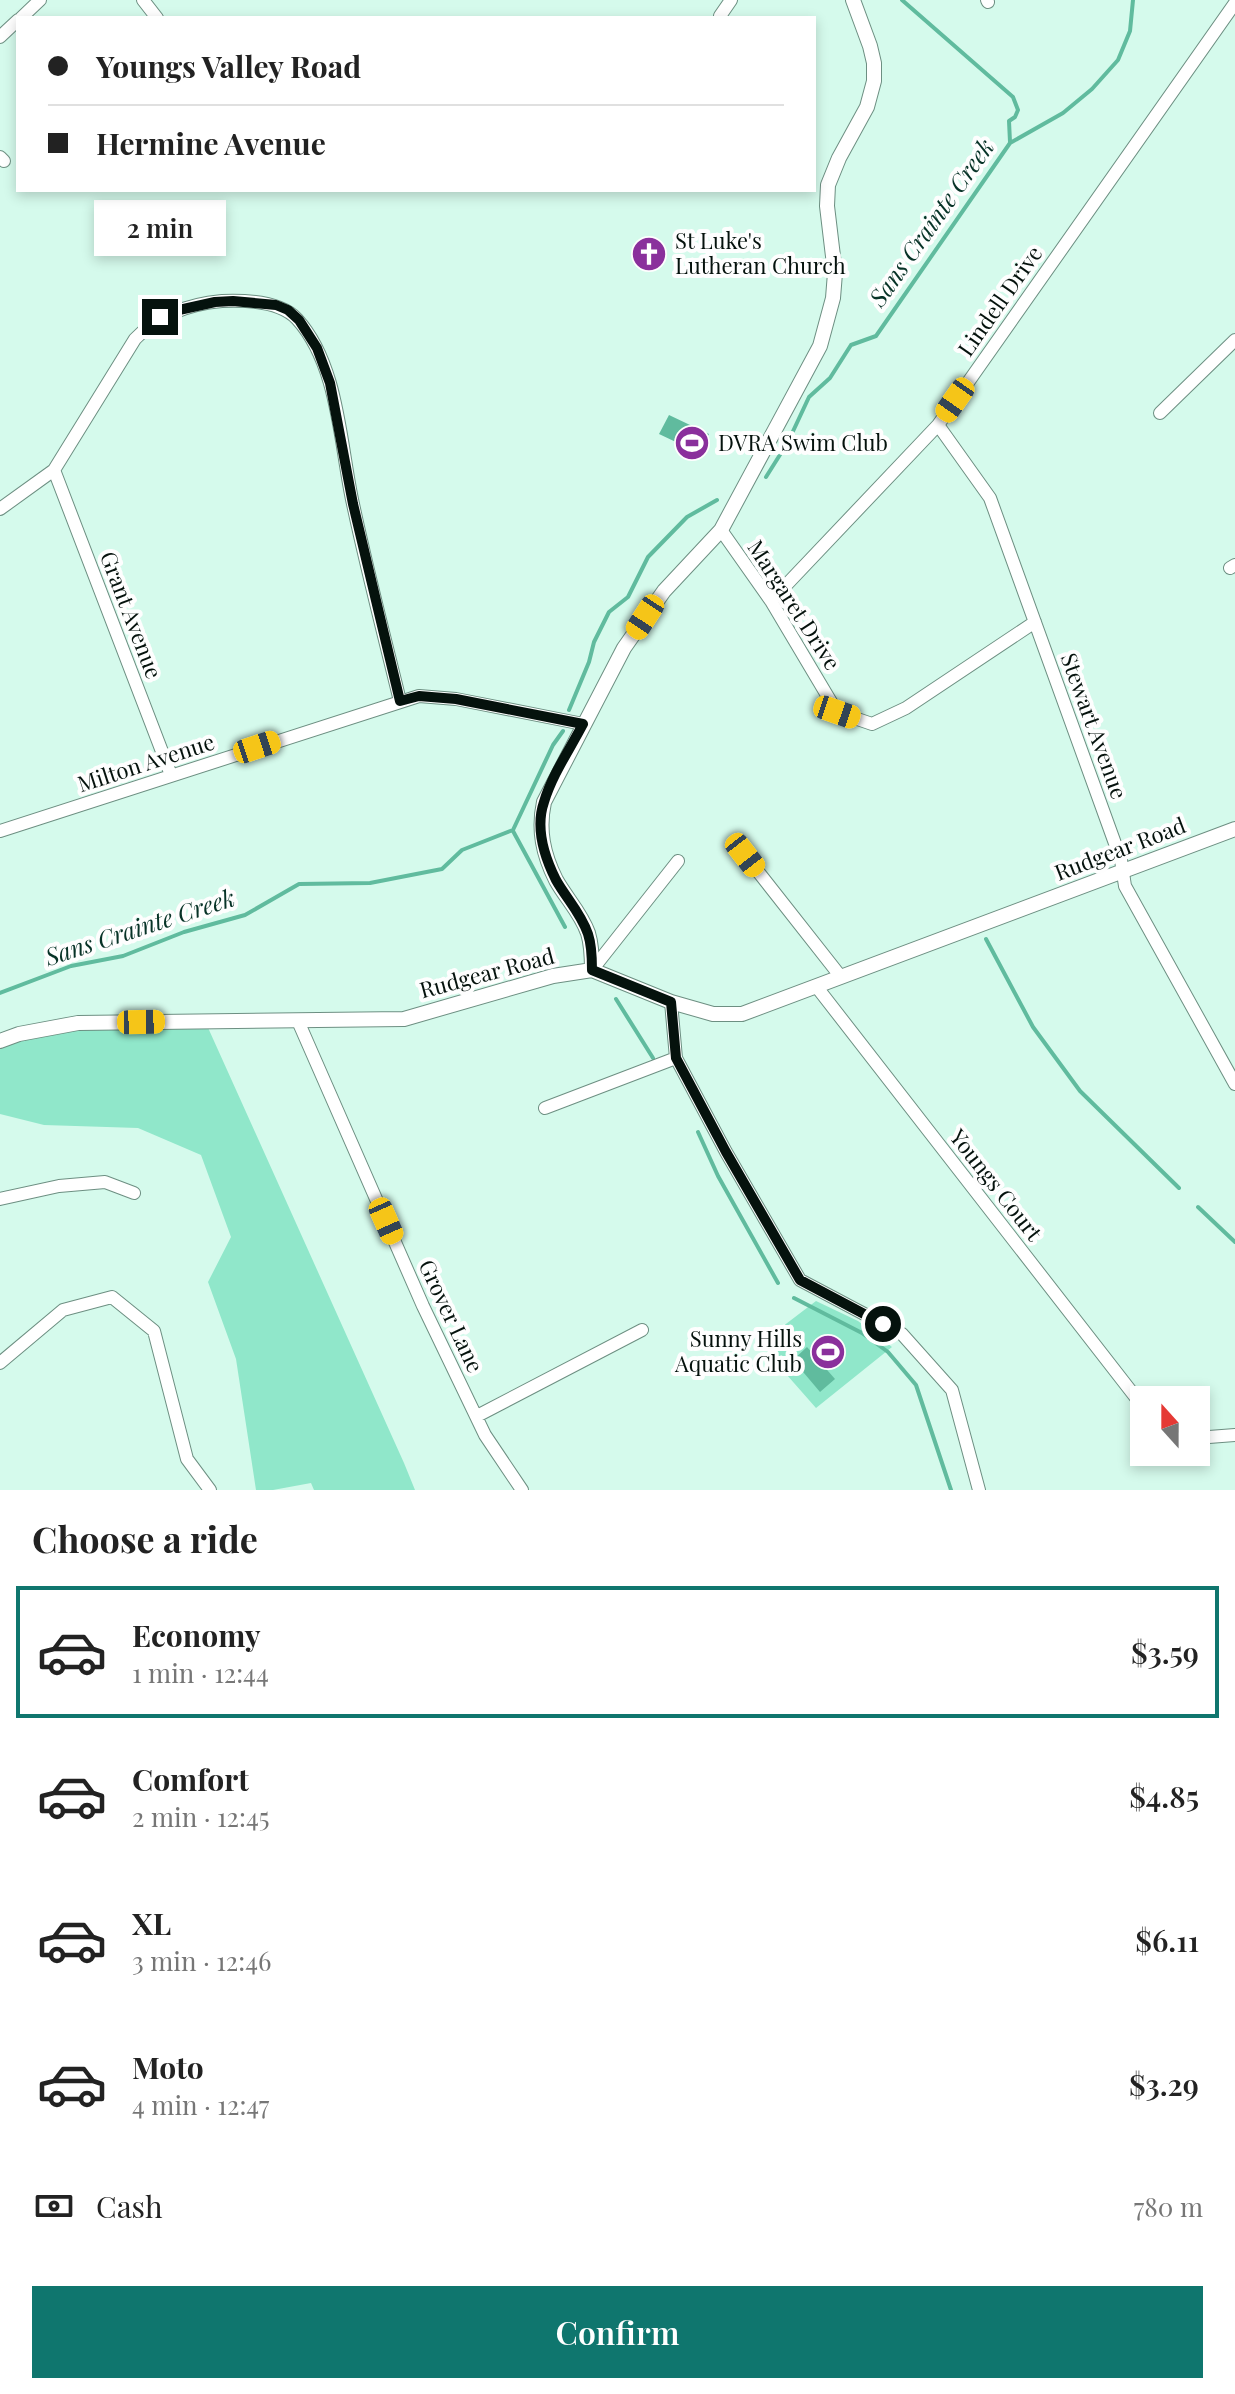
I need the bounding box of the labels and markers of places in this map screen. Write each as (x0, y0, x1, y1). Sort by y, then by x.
place label: St Luke's Lutheran Church (675, 225, 846, 280)
church icon: St Luke's Lutheran Church (630, 235, 668, 273)
sports icon: DVRA Swim Club (673, 424, 711, 462)
place label: DVRA Swim Club (718, 427, 888, 457)
place label: Sunny Hills Aquatic Club (674, 1323, 802, 1378)
sports icon: Sunny Hills Aquatic Club (809, 1333, 847, 1371)

